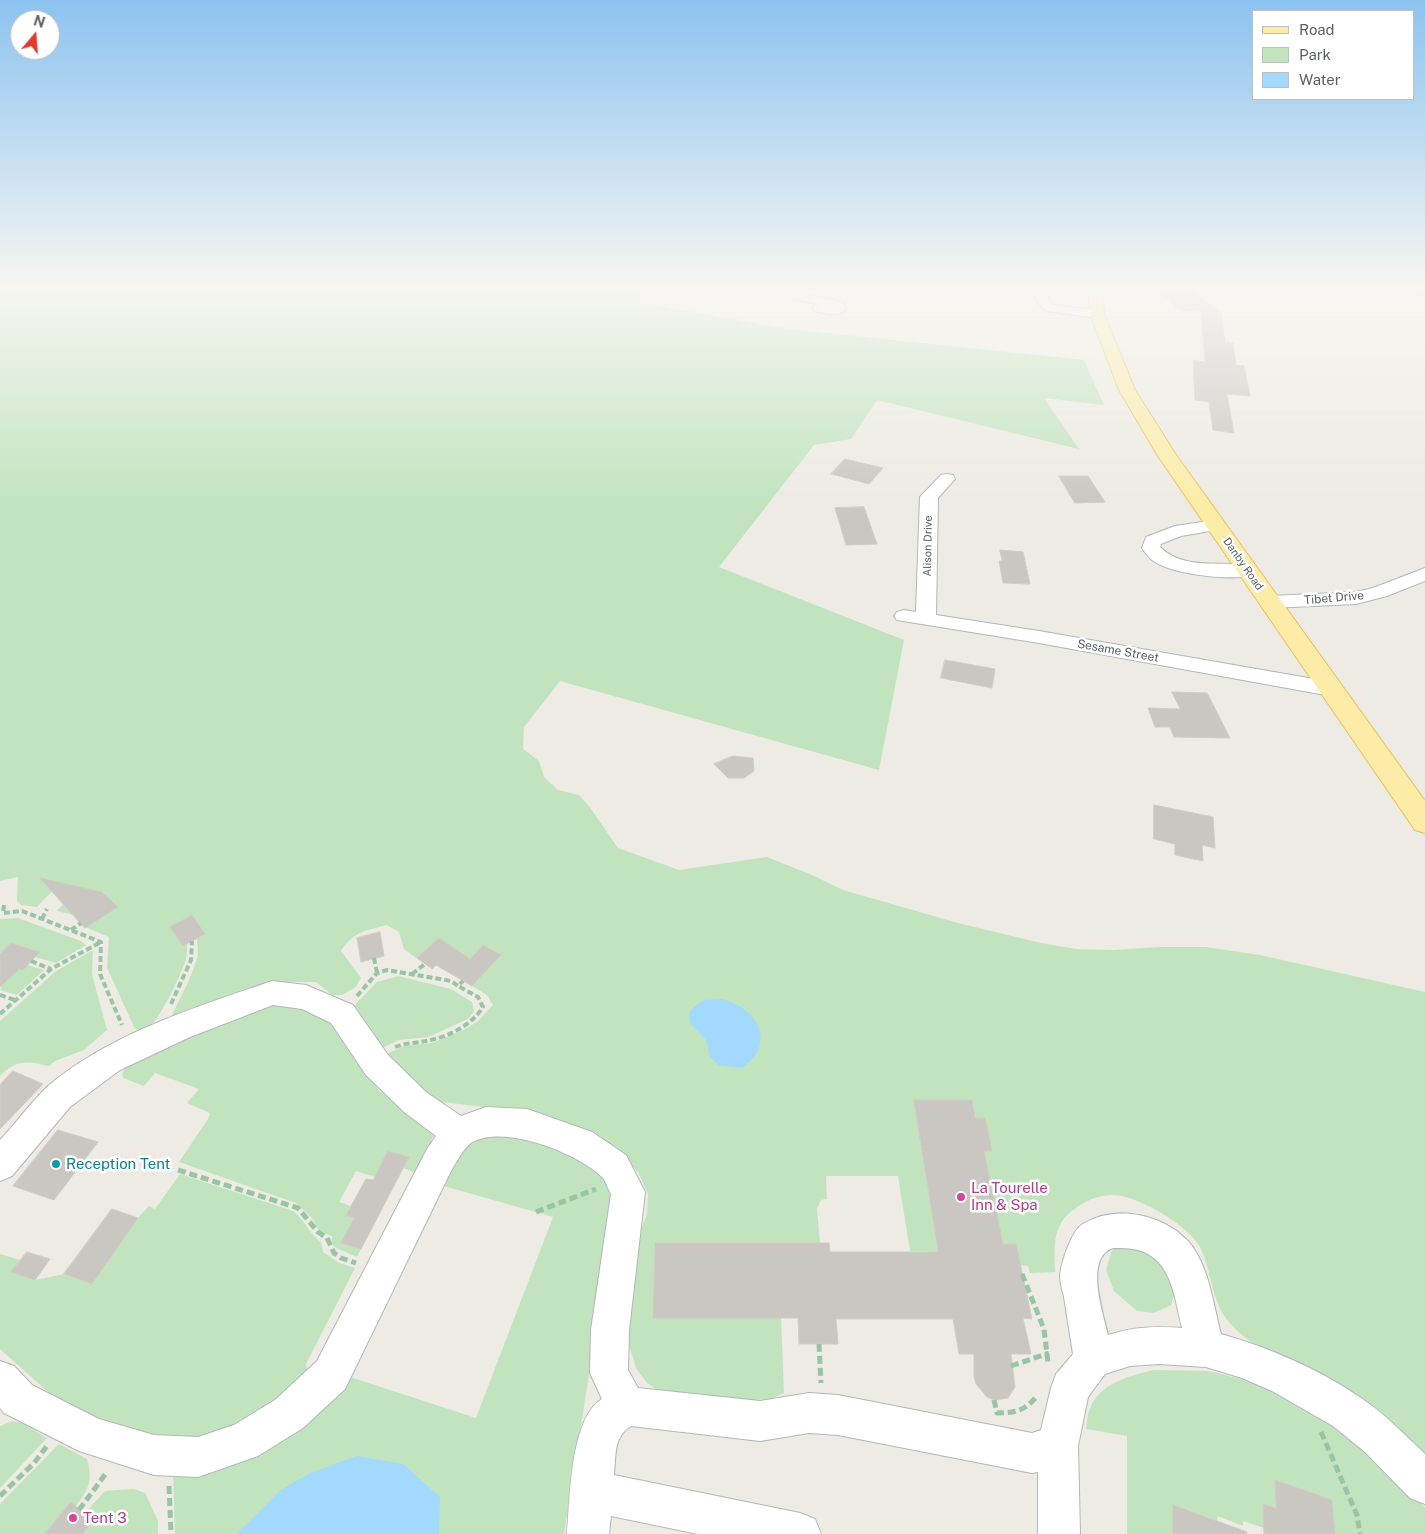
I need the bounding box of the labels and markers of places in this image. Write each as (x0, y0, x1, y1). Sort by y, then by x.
place label: Reception Tent (66, 1155, 170, 1173)
marker: Reception Tent (50, 1158, 62, 1170)
place label: La Tourelle Inn & Spa (971, 1179, 1048, 1214)
marker: La Tourelle Inn & Spa (955, 1191, 967, 1203)
place label: Tent 3 (83, 1509, 127, 1527)
marker: Tent 3 (67, 1512, 79, 1524)

